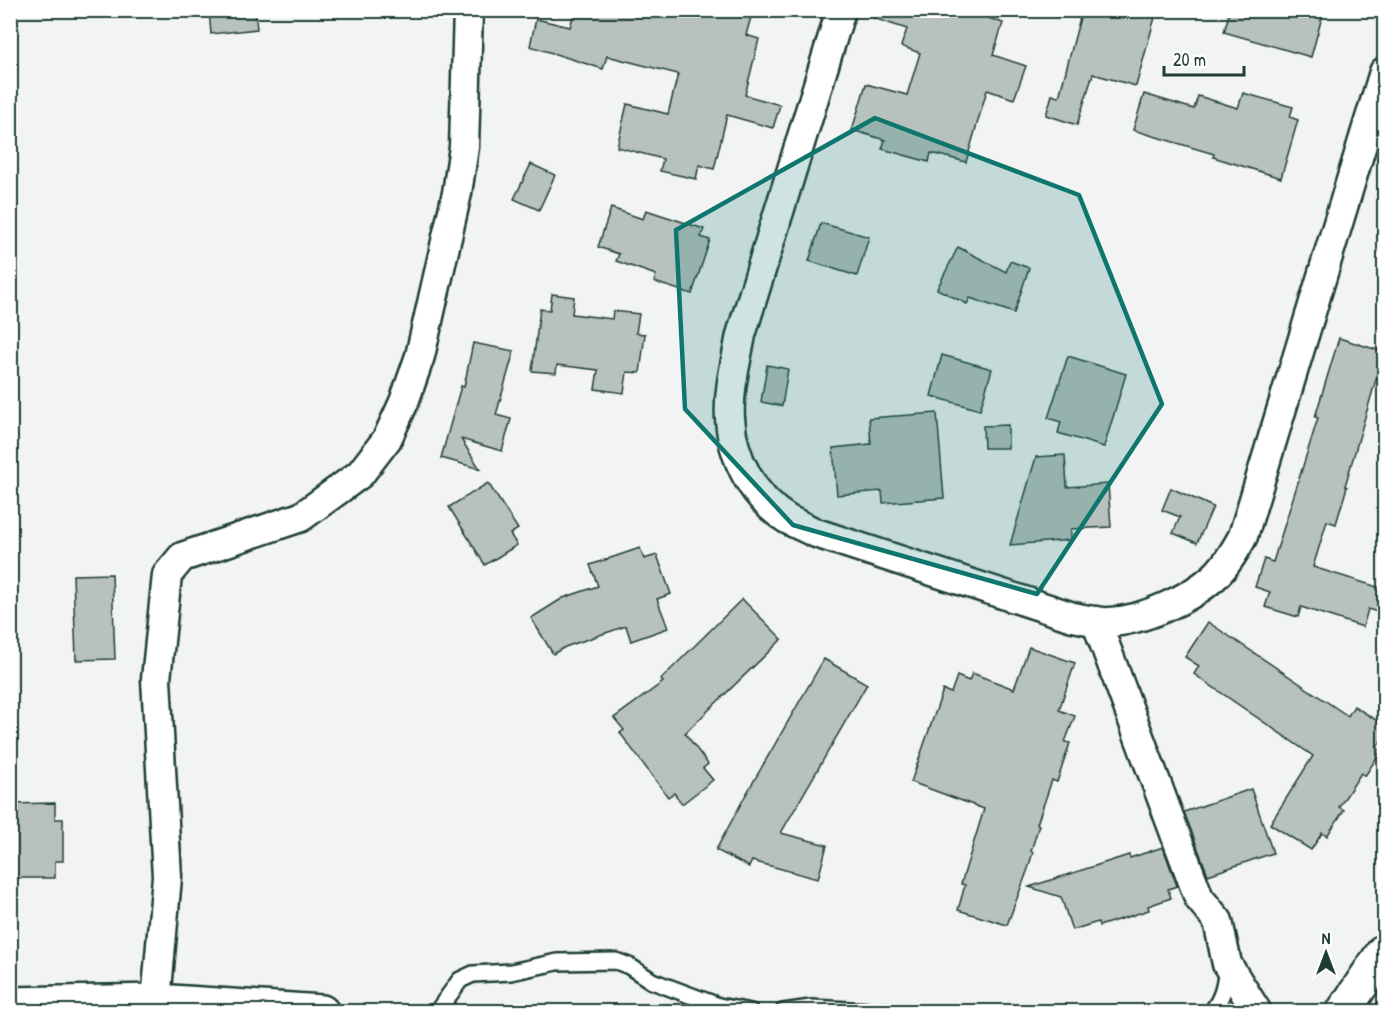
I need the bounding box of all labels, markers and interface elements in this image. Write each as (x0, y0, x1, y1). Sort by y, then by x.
scale bar (1164, 39, 1244, 77)
text: 20 m (1173, 47, 1206, 72)
north arrow (1296, 923, 1356, 983)
text: N (1322, 927, 1331, 949)

